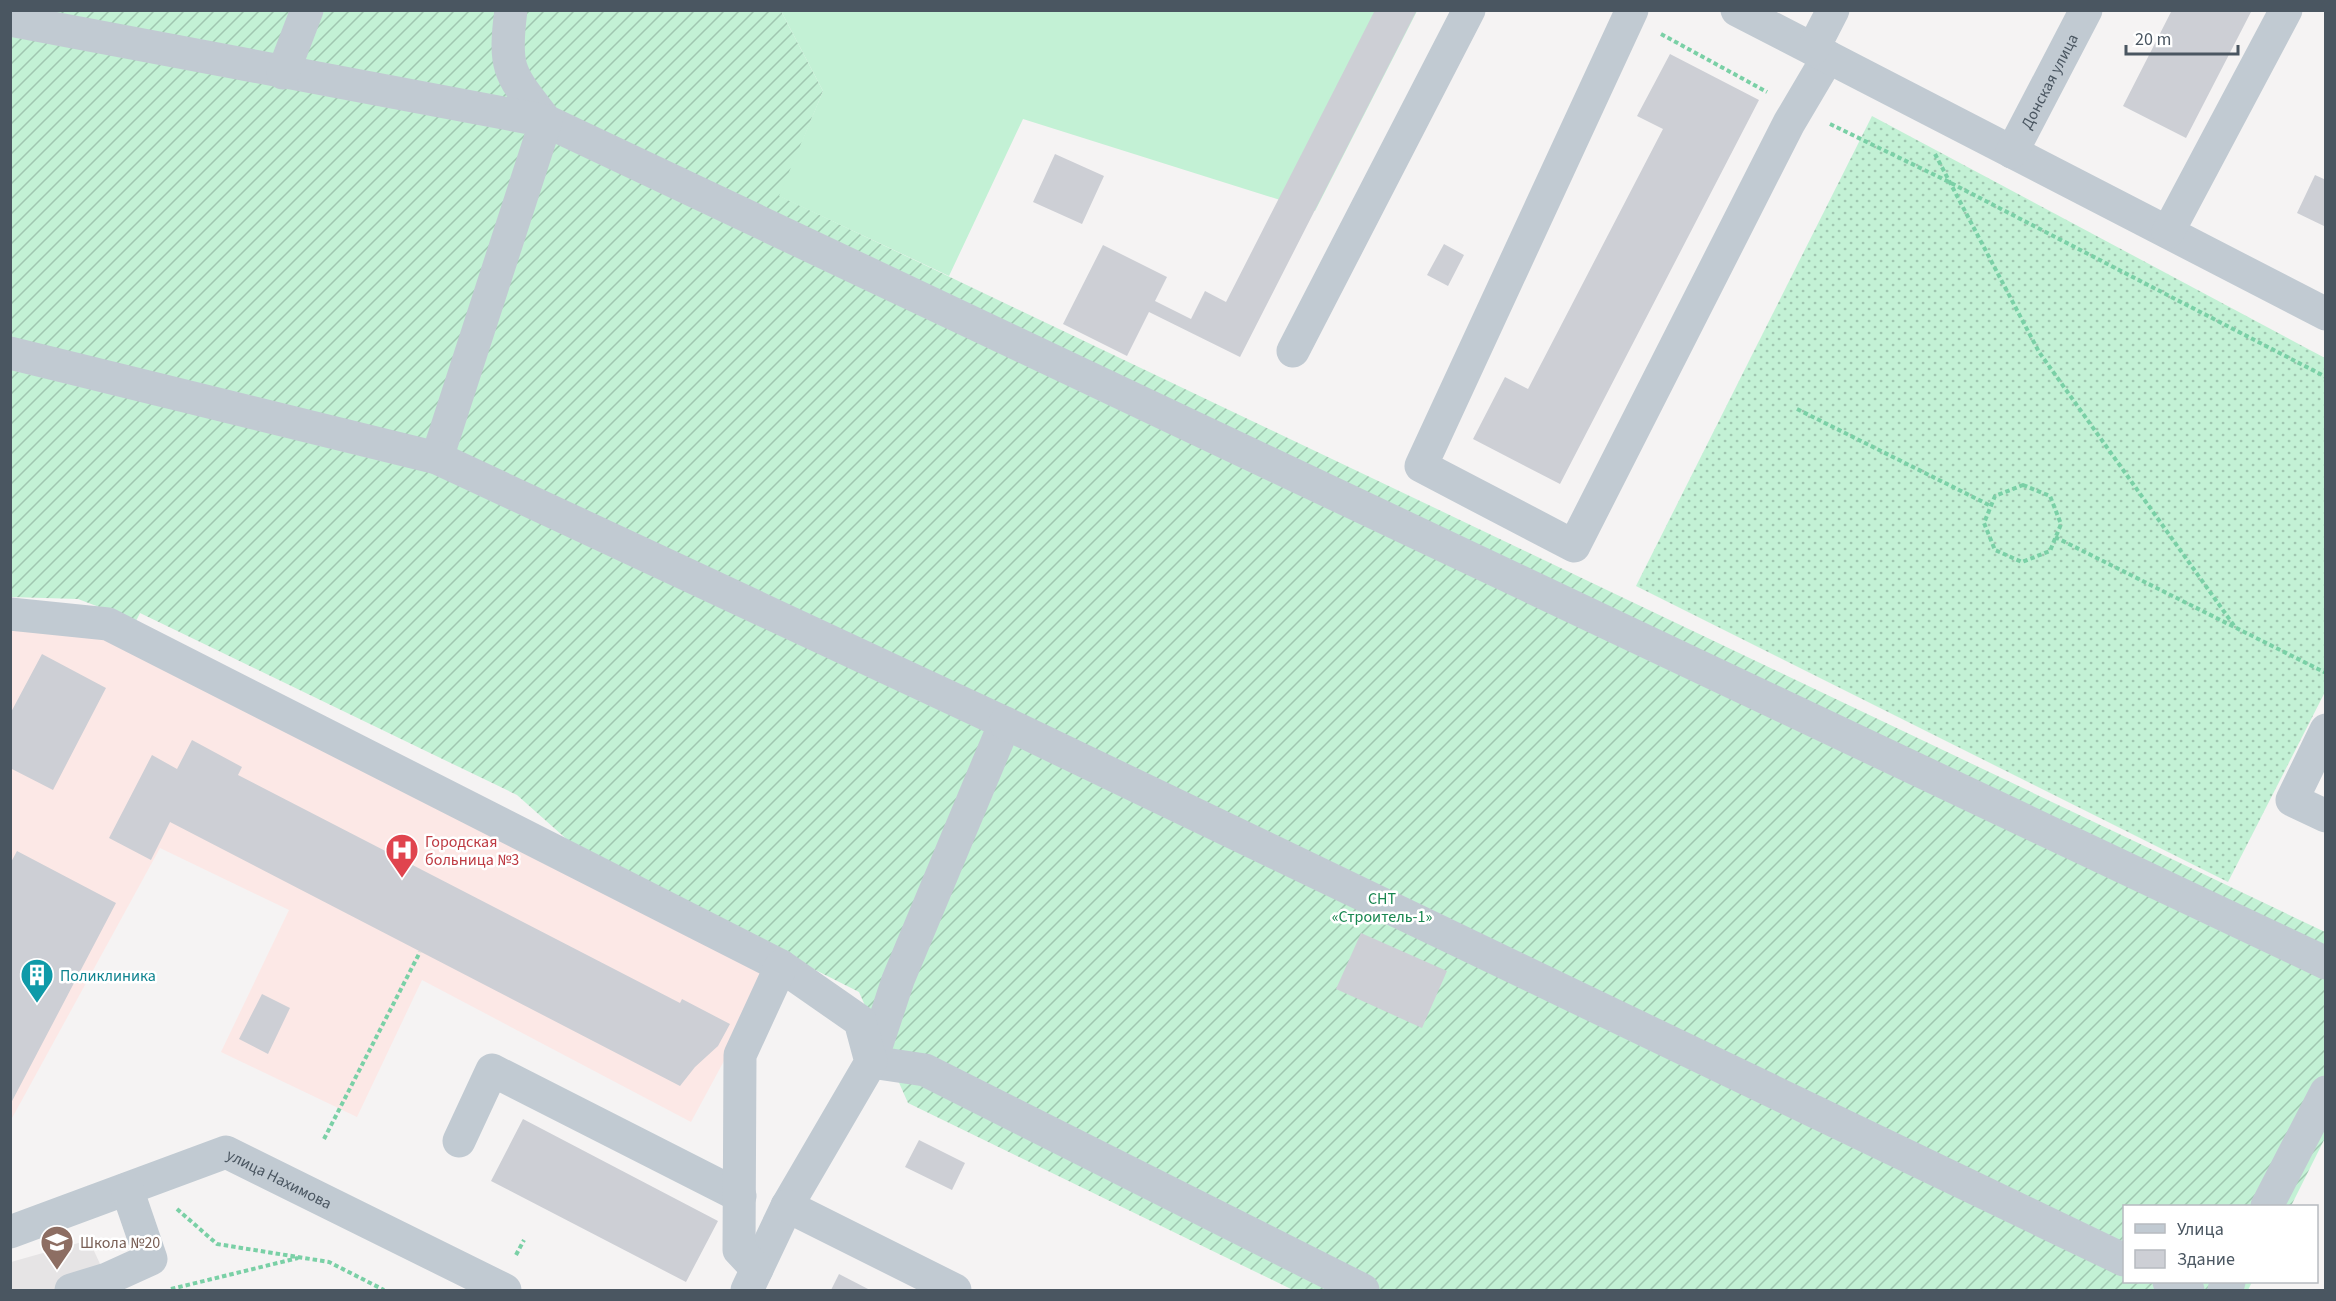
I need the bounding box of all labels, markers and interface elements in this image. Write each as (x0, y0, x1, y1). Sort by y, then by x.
scale bar (2126, 18, 2238, 56)
text: 20 m (2135, 27, 2171, 52)
street label: Донская улица (2016, 30, 2084, 133)
place label: Городская больница №3 (425, 831, 519, 871)
hospital icon: Городская больница №3 (384, 832, 420, 879)
park label: СНТ «Строитель-1» (1332, 888, 1432, 928)
building icon: Поликлиника (19, 957, 55, 1004)
place label: Поликлиника (60, 965, 156, 987)
street label: улица Нахимова (223, 1144, 335, 1215)
legend (2123, 1205, 2318, 1283)
text: Улица (2177, 1217, 2224, 1242)
school or university icon: Школа №20 (39, 1224, 75, 1271)
place label: Школа №20 (80, 1232, 160, 1254)
text: Здание (2177, 1247, 2235, 1272)

